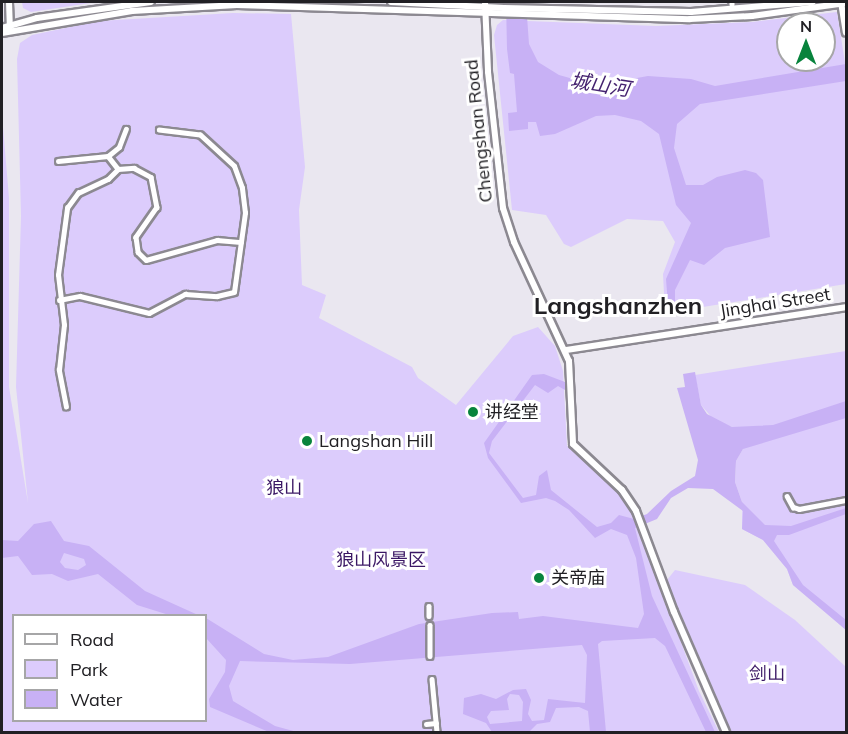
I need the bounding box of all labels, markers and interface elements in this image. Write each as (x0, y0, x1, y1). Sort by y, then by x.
north arrow (776, 12, 836, 72)
text: N (800, 16, 812, 36)
street label: Chengshan Road (461, 58, 497, 204)
water label: 城山河 (568, 67, 632, 101)
street label: Jinghai Street (718, 284, 832, 322)
district label: Langshanzhen (534, 292, 702, 320)
place label: 讲经堂 (485, 401, 539, 423)
marker: 讲经堂 (466, 405, 480, 419)
place label: Langshan Hill (319, 430, 433, 452)
marker: Langshan Hill (300, 434, 314, 448)
park label: 狼山 (266, 477, 302, 499)
park label: 狼山风景区 (336, 549, 426, 571)
place label: 关帝庙 (551, 567, 605, 589)
marker: 关帝庙 (532, 571, 546, 585)
legend (12, 614, 207, 722)
text: Road (70, 628, 114, 651)
text: Park (70, 658, 108, 681)
park label: 剑山 (749, 663, 785, 685)
text: Water (70, 688, 122, 711)

